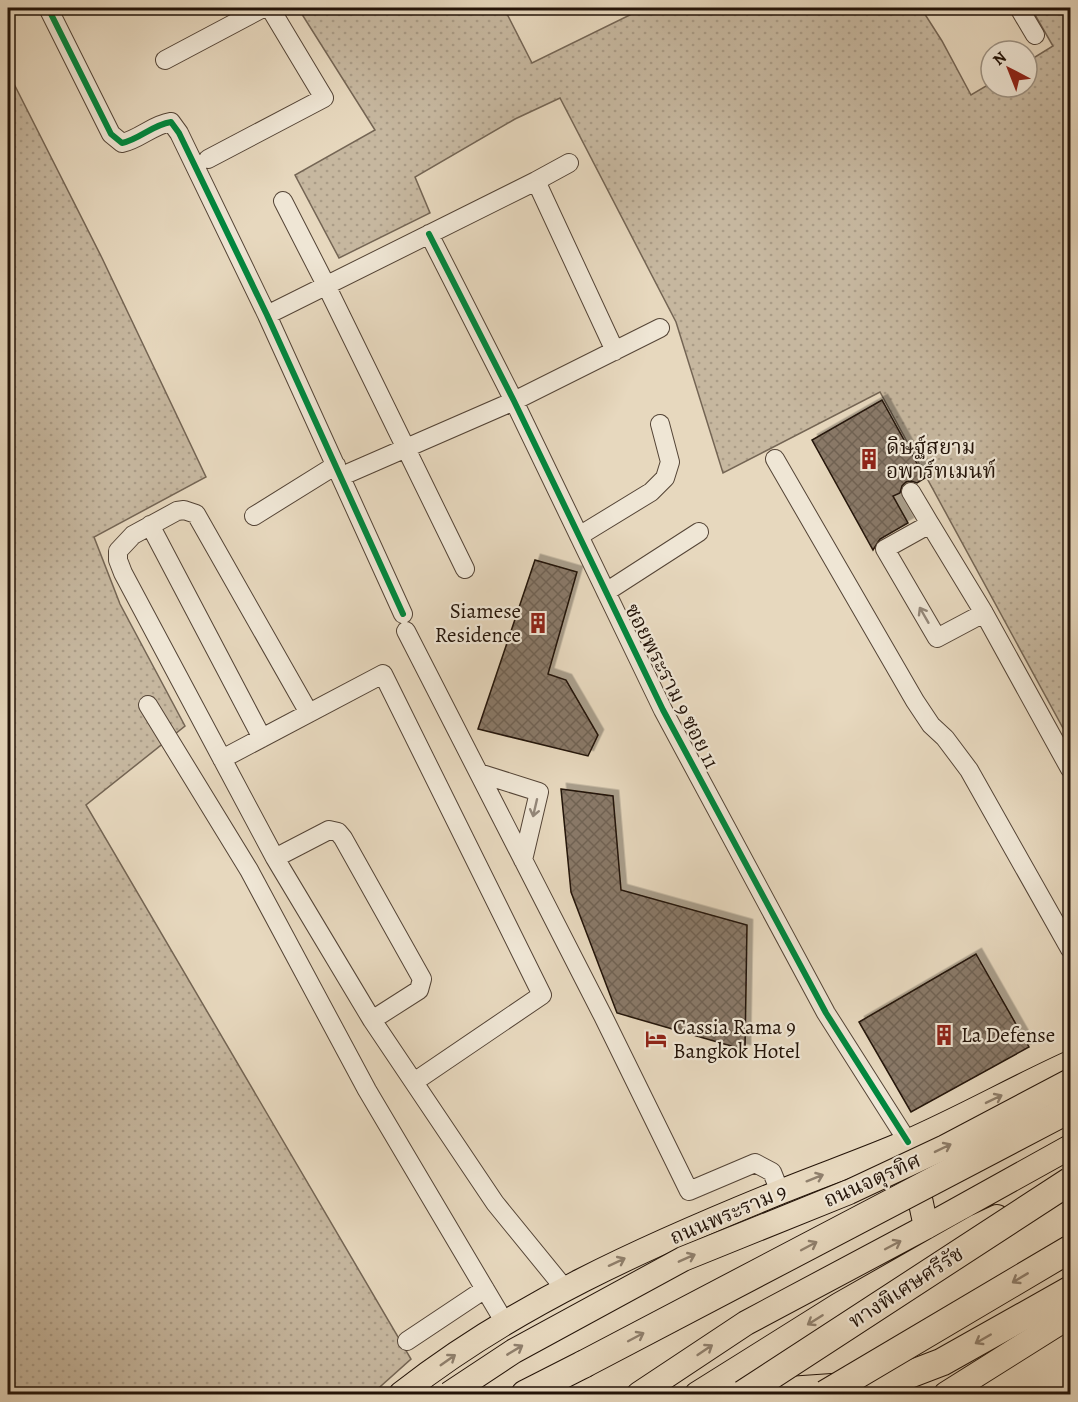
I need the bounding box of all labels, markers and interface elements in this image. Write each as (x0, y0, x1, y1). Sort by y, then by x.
north arrow (979, 39, 1039, 99)
text: N (988, 46, 1012, 71)
place label: ดิษฐ์สยาม อพาร์ทเมนท์ (886, 433, 996, 485)
building icon: ดิษฐ์สยาม อพาร์ทเมนท์ (857, 447, 881, 471)
place label: Siamese Residence (435, 597, 521, 649)
street label: ซอยพระราม 9 ซอย 11 (618, 599, 726, 773)
one-way arrow (917, 607, 929, 624)
building icon: Siamese Residence (526, 611, 550, 635)
one-way arrow (529, 798, 541, 817)
place label: Cassia Rama 9 Bangkok Hotel (673, 1013, 800, 1065)
place label: La Defense (961, 1021, 1055, 1049)
building icon: La Defense (932, 1023, 956, 1047)
hotel icon: Cassia Rama 9 Bangkok Hotel (644, 1027, 668, 1051)
one-way arrow (984, 1093, 1002, 1105)
one-way arrow (934, 1141, 952, 1153)
street label: ถนนจตุรทิศ (819, 1146, 925, 1214)
one-way arrow (806, 1172, 824, 1183)
street label: ถนนพระราม 9 (665, 1177, 791, 1251)
street label: ทางพิเศษศรีรัช (843, 1239, 969, 1335)
one-way arrow (884, 1239, 901, 1251)
one-way arrow (800, 1240, 817, 1252)
one-way arrow (677, 1252, 696, 1263)
one-way arrow (607, 1256, 625, 1268)
one-way arrow (1012, 1273, 1029, 1285)
one-way arrow (807, 1314, 824, 1326)
one-way arrow (627, 1330, 645, 1342)
one-way arrow (975, 1333, 992, 1345)
one-way arrow (506, 1344, 523, 1356)
one-way arrow (696, 1344, 713, 1356)
one-way arrow (439, 1354, 456, 1366)

